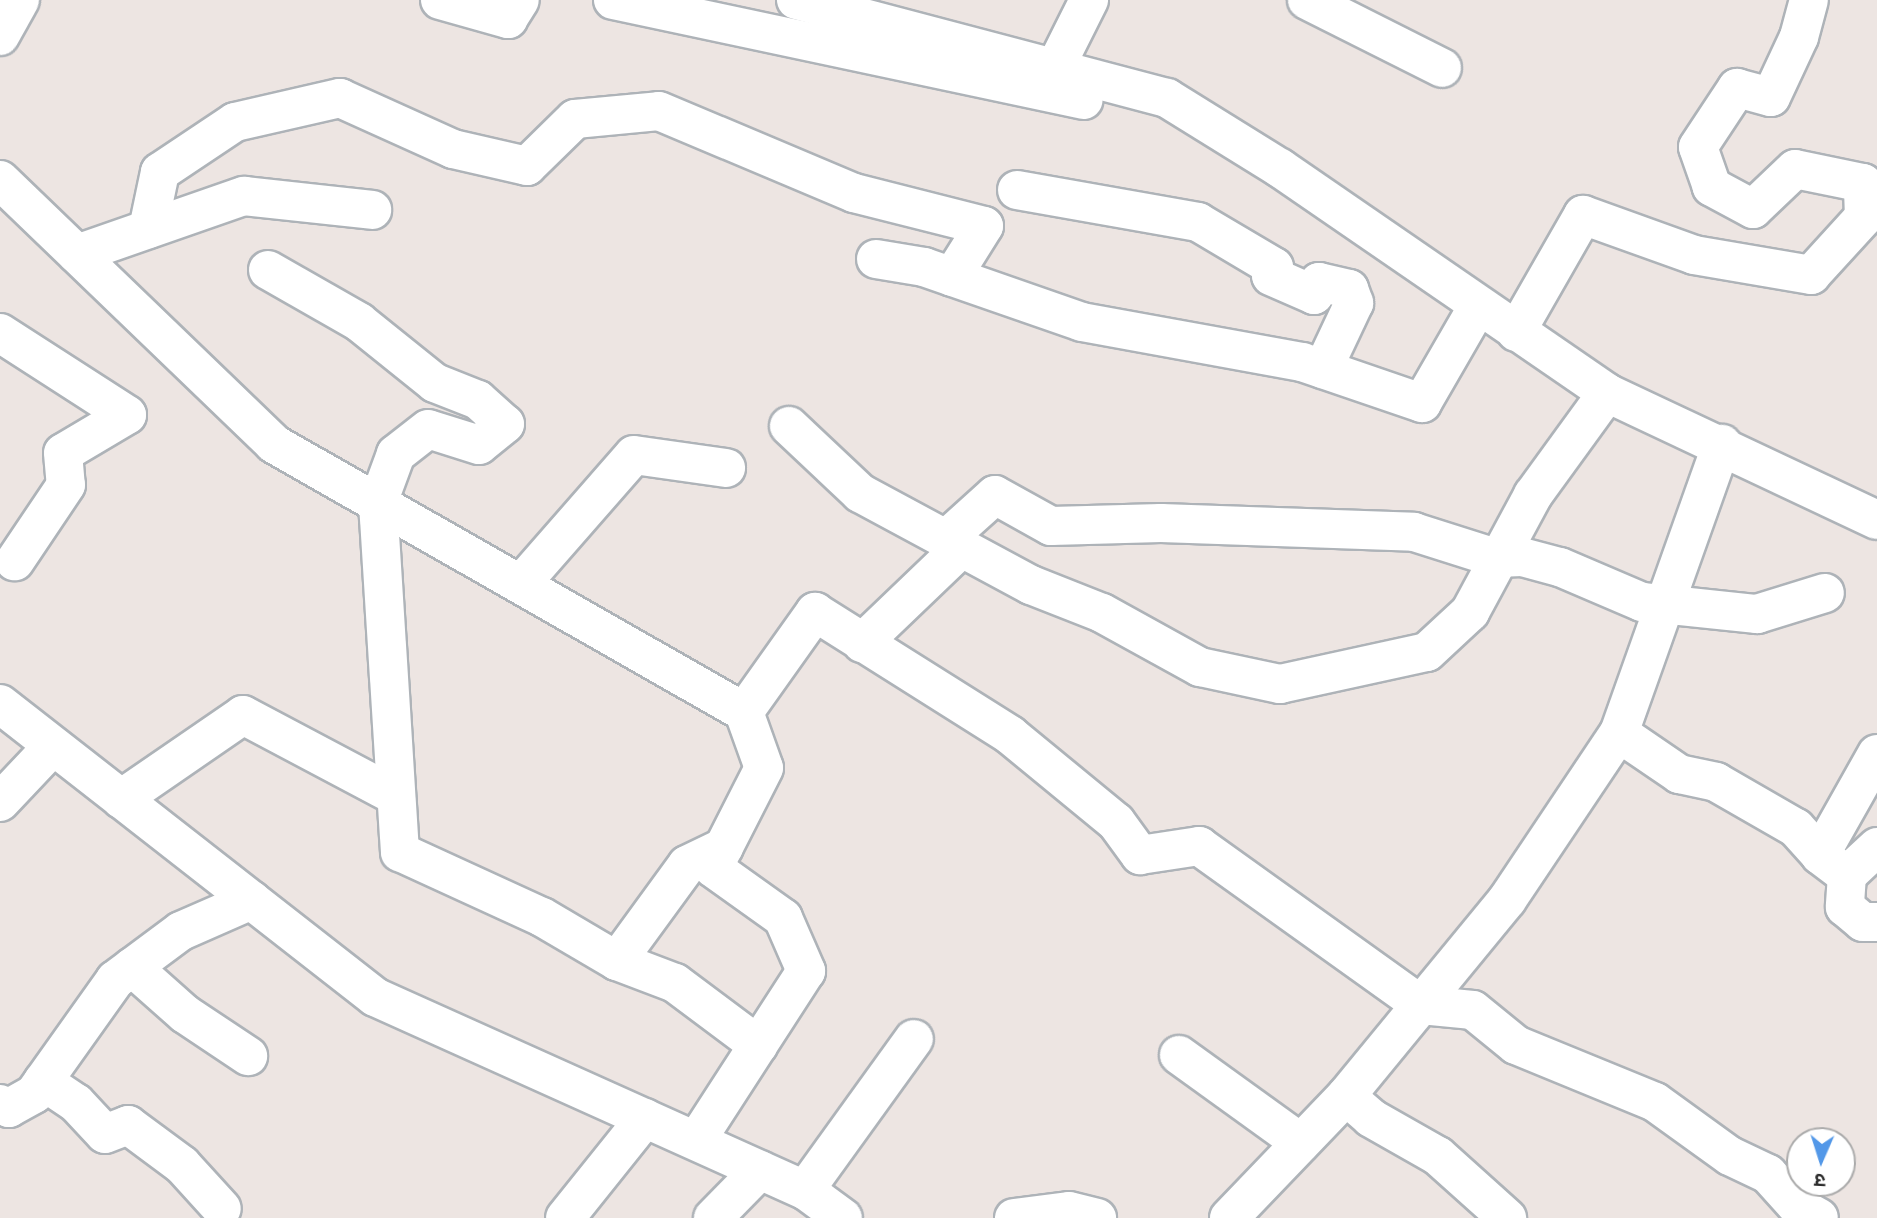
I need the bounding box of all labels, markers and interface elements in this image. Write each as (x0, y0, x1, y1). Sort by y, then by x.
north arrow (1786, 1127, 1856, 1197)
text: उ (1814, 1170, 1826, 1193)

